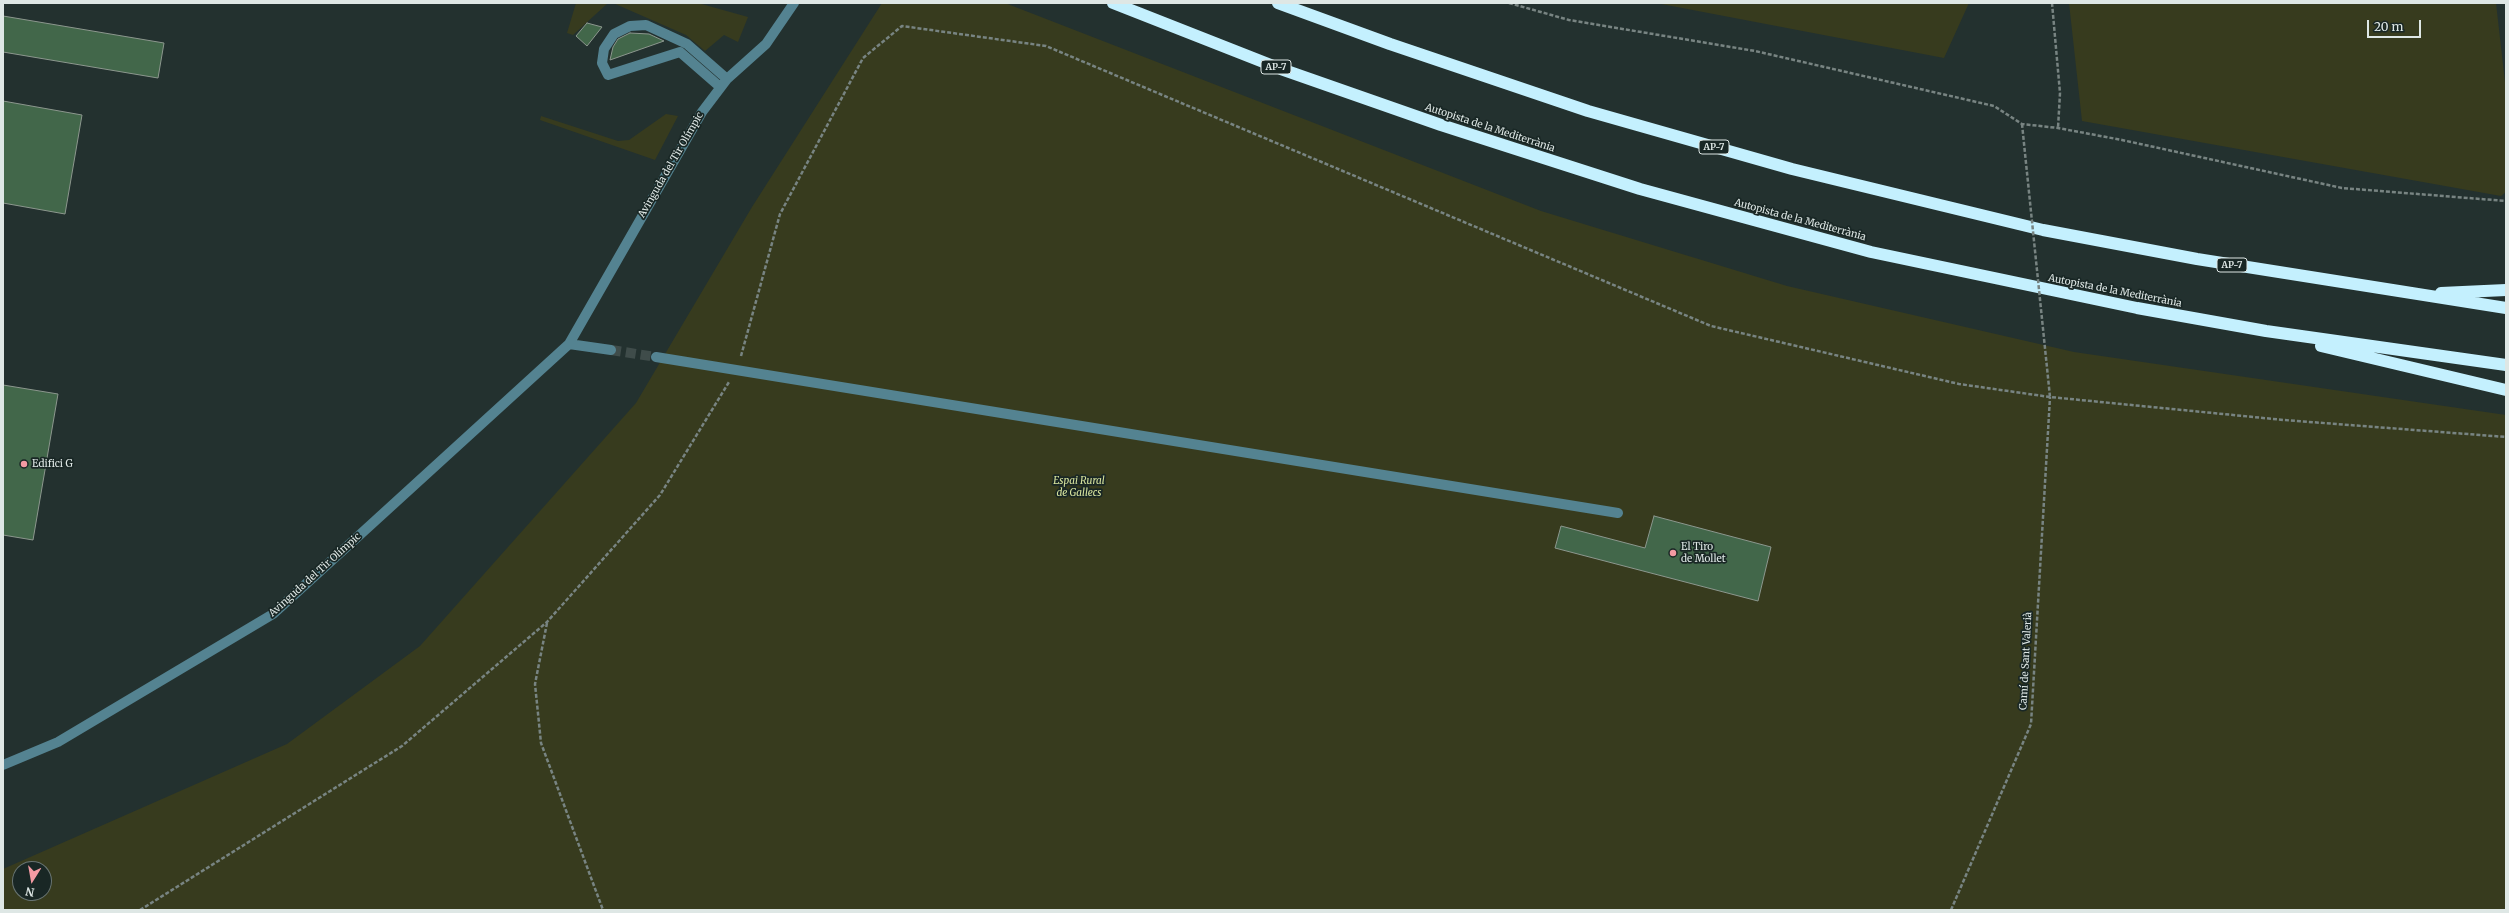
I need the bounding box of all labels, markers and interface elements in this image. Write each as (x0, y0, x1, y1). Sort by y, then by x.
scale bar (2369, 12, 2423, 38)
text: 20 m (2374, 19, 2403, 34)
road number: AP-7 (1261, 60, 1291, 74)
street label: Autopista de la Mediterrània (1424, 101, 1556, 155)
street label: Avinguda del Tir Olímpic (636, 110, 706, 220)
road number: AP-7 (1699, 140, 1729, 154)
street label: Autopista de la Mediterrània (1733, 197, 1867, 243)
road number: AP-7 (2217, 258, 2247, 272)
street label: Autopista de la Mediterrània (2047, 272, 2183, 310)
place label: Edifici G (32, 458, 73, 470)
marker: Edifici G (19, 459, 29, 469)
park label: Espai Rural de Gallecs (1053, 475, 1105, 498)
street label: Avinguda del Tir Olímpic (267, 531, 363, 619)
place label: El Tiro de Mollet (1681, 541, 1726, 564)
marker: El Tiro de Mollet (1668, 548, 1678, 558)
street label: Camí de Sant Valerià (2017, 612, 2035, 710)
north arrow (12, 861, 52, 901)
text: N (24, 884, 36, 900)

